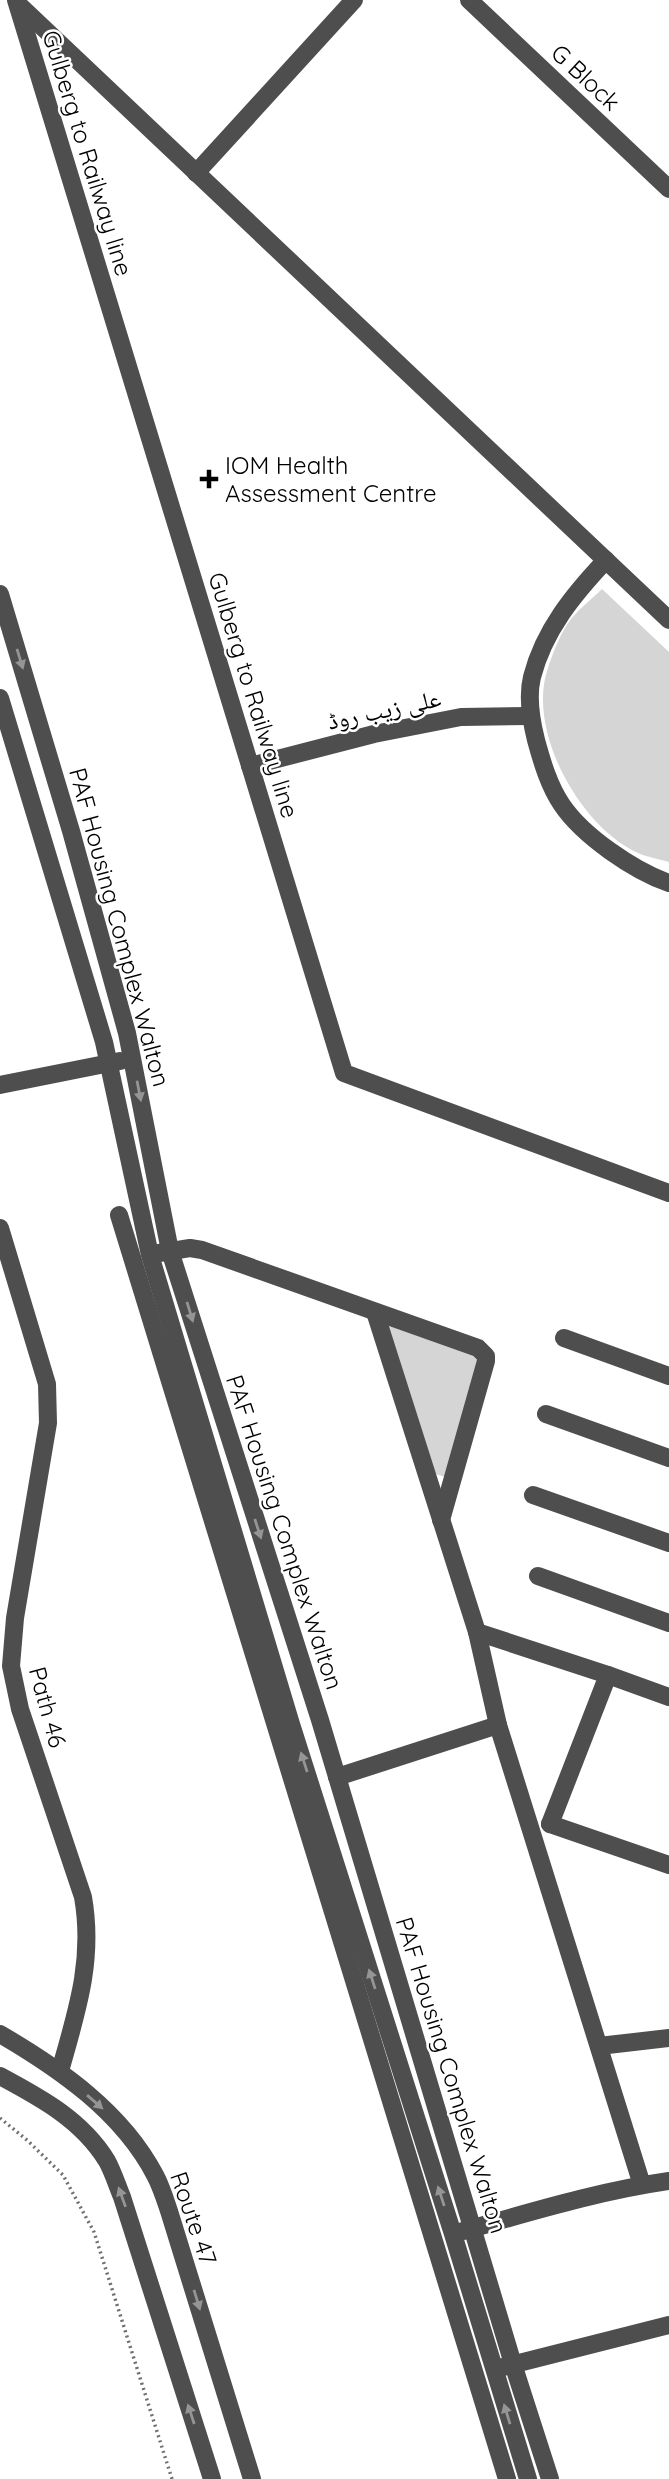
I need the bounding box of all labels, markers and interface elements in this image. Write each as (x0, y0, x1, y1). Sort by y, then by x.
street label: Gulberg to Railway line (36, 26, 140, 280)
street label: G Block (545, 37, 627, 117)
place label: IOM Health Assessment Centre (225, 450, 437, 508)
marker: IOM Health Assessment Centre (199, 469, 219, 489)
street label: Gulberg to Railway line (202, 568, 306, 822)
one-way arrow (15, 649, 25, 670)
street label: علی زیب روڈ (325, 682, 443, 736)
street label: PAF Housing Complex Walton (63, 764, 177, 1090)
one-way arrow (134, 1080, 145, 1102)
one-way arrow (185, 1302, 195, 1323)
street label: PAF Housing Complex Walton (220, 1371, 350, 1693)
one-way arrow (254, 1519, 264, 1540)
street label: Path 46 (23, 1663, 73, 1751)
one-way arrow (298, 1752, 308, 1773)
street label: PAF Housing Complex Walton (390, 1913, 514, 2237)
one-way arrow (367, 1969, 377, 1990)
one-way arrow (86, 2094, 104, 2110)
street label: Route 47 (164, 2168, 224, 2268)
one-way arrow (435, 2186, 446, 2207)
one-way arrow (116, 2187, 127, 2208)
one-way arrow (192, 2290, 202, 2311)
one-way arrow (185, 2403, 196, 2424)
one-way arrow (502, 2403, 512, 2424)

